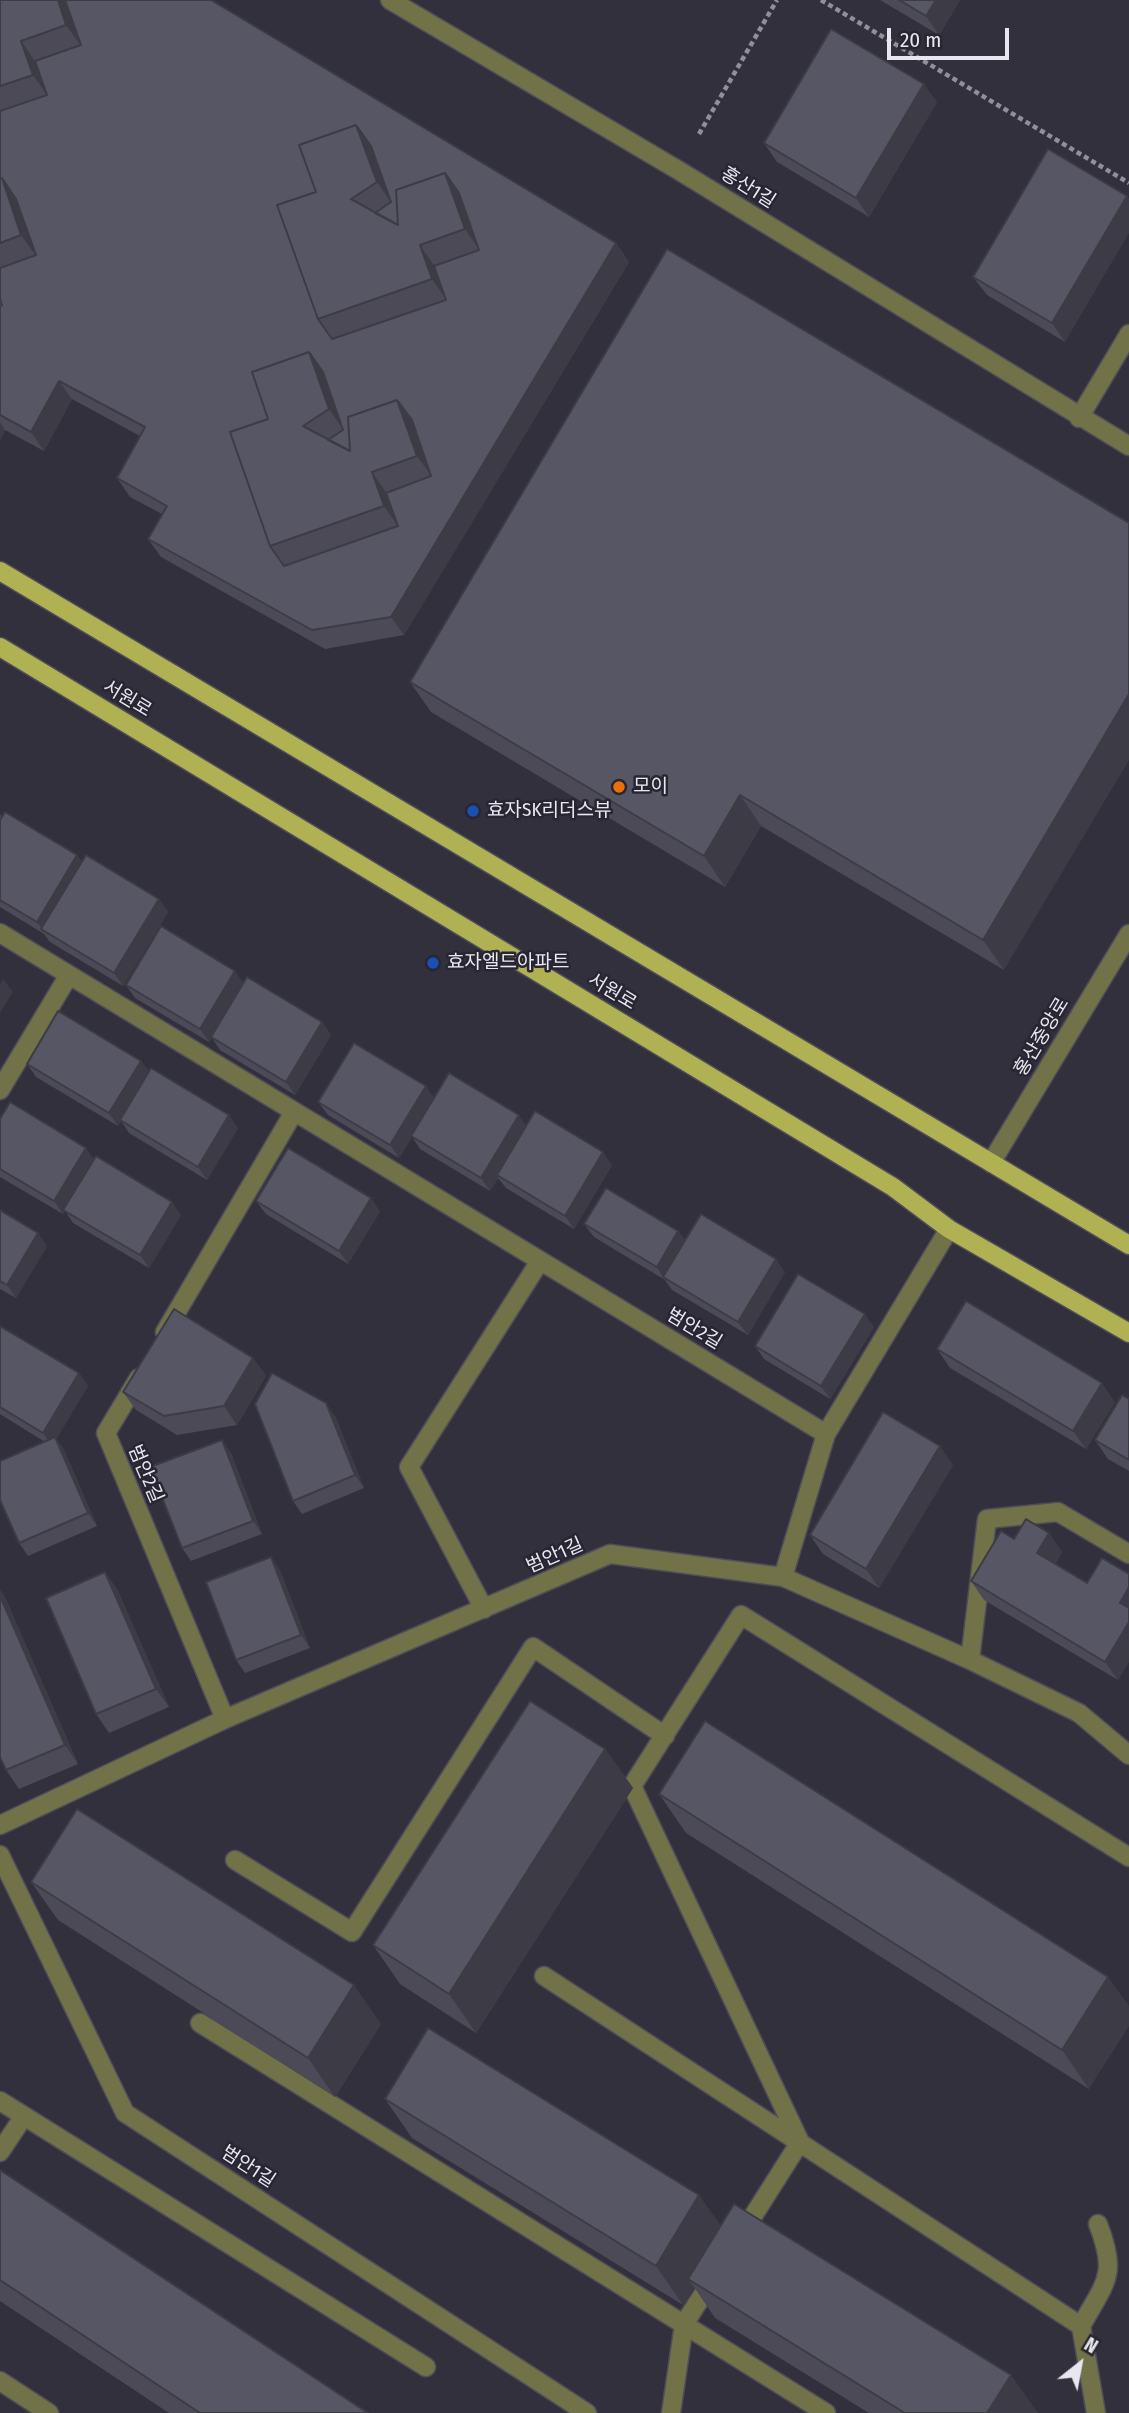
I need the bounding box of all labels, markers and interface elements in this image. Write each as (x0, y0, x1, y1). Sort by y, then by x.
scale bar (891, 14, 1014, 58)
text: 20 m (900, 27, 941, 53)
street label: 홍산1길 (717, 162, 779, 214)
street label: 서원로 (99, 676, 155, 722)
place label: 모이 (633, 776, 668, 798)
marker: 모이 (611, 779, 627, 795)
place label: 효자SK리더스뷰 (487, 800, 611, 822)
marker: 효자SK리더스뷰 (465, 803, 481, 819)
place label: 효자엘드아파트 (447, 952, 569, 974)
marker: 효자엘드아파트 (425, 955, 441, 971)
street label: 서원로 (584, 969, 640, 1015)
street label: 홍산중앙로 (1010, 994, 1074, 1080)
street label: 범안2길 (662, 1304, 726, 1354)
street label: 범안2길 (123, 1442, 167, 1506)
street label: 범안1길 (523, 1533, 587, 1579)
street label: 범안1길 (217, 2141, 279, 2193)
north arrow (1045, 2329, 1115, 2399)
text: N (1080, 2333, 1102, 2358)

